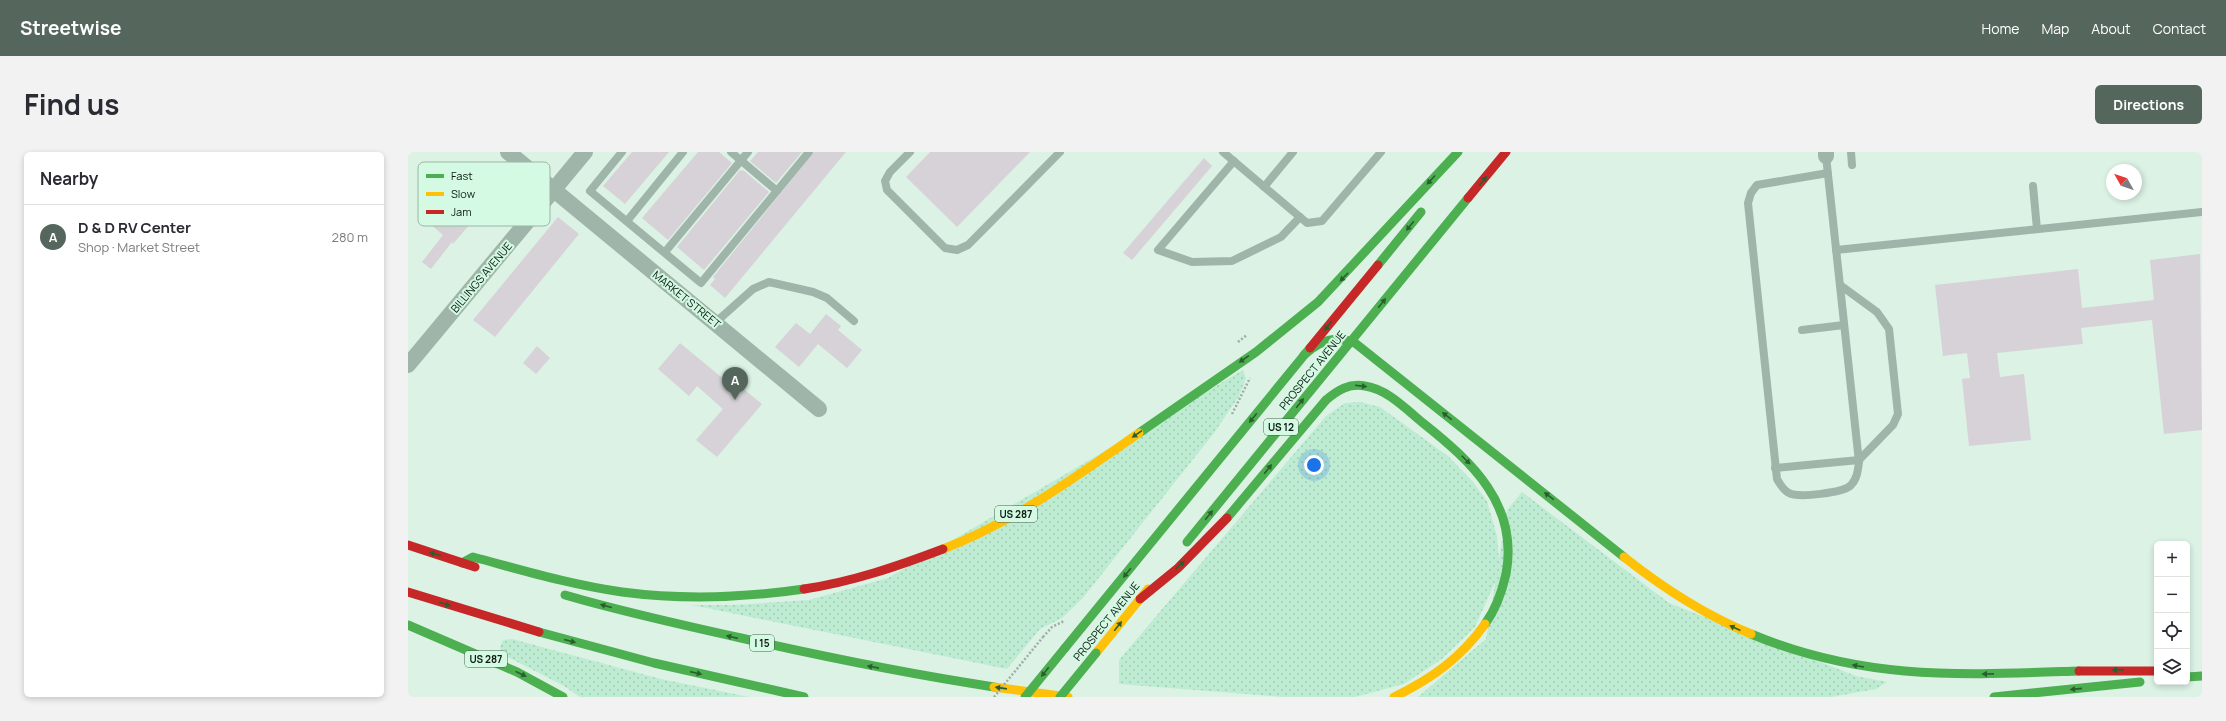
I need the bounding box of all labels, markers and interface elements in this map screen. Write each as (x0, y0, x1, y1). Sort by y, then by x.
text: Streetwise (20, 15, 122, 41)
text: Home (1982, 19, 2019, 38)
text: Map (2041, 19, 2069, 38)
text: About (2091, 19, 2131, 38)
text: Contact (2153, 19, 2206, 38)
text: Find us (24, 85, 119, 123)
button: Directions (2095, 85, 2202, 124)
legend (418, 162, 550, 226)
north arrow (2106, 164, 2142, 200)
text: Nearby (40, 167, 98, 190)
text: Fast (451, 168, 473, 183)
one-way arrow (1426, 175, 1435, 185)
one-way arrow (1478, 176, 1487, 186)
text: Slow (451, 186, 476, 201)
text: Jam (451, 204, 472, 219)
text: D & D RV Center (78, 217, 191, 238)
one-way arrow (1406, 220, 1415, 231)
text: A (49, 228, 57, 246)
text: 280 m (331, 228, 368, 246)
text: Shop · Market Street (78, 238, 200, 256)
street label: BILLINGS AVENUE (447, 238, 515, 316)
street label: MARKET STREET (650, 267, 725, 331)
one-way arrow (1339, 272, 1348, 282)
one-way arrow (1378, 298, 1387, 308)
one-way arrow (1323, 321, 1332, 332)
street label: PROSPECT AVENUE (1275, 327, 1349, 413)
one-way arrow (1238, 355, 1249, 363)
pin: A (722, 367, 748, 400)
one-way arrow (1355, 383, 1367, 389)
one-way arrow (1295, 398, 1304, 409)
one-way arrow (1442, 411, 1453, 420)
one-way arrow (1249, 412, 1258, 423)
road number: US 12 (1264, 419, 1298, 435)
one-way arrow (1132, 430, 1142, 438)
your location (1304, 455, 1324, 475)
one-way arrow (1461, 455, 1471, 465)
one-way arrow (1263, 464, 1272, 475)
one-way arrow (1544, 492, 1555, 501)
road number: US 287 (995, 506, 1037, 522)
one-way arrow (1204, 509, 1213, 520)
map controls (2154, 541, 2190, 685)
button: + (2154, 541, 2190, 577)
one-way arrow (429, 551, 441, 557)
one-way arrow (1175, 561, 1186, 570)
one-way arrow (1122, 567, 1131, 578)
button: − (2154, 577, 2190, 613)
street label: PROSPECT AVENUE (1069, 578, 1143, 664)
one-way arrow (439, 601, 451, 607)
one-way arrow (600, 603, 612, 609)
button: locate (2154, 613, 2190, 649)
one-way arrow (1113, 621, 1122, 631)
one-way arrow (1729, 625, 1740, 631)
one-way arrow (726, 633, 738, 639)
road number: I 15 (750, 635, 774, 651)
one-way arrow (564, 638, 576, 644)
button: layers (2154, 649, 2190, 685)
road number: US 287 (465, 651, 507, 667)
one-way arrow (867, 663, 879, 669)
one-way arrow (1852, 663, 1865, 669)
one-way arrow (1041, 667, 1050, 678)
one-way arrow (2111, 667, 2124, 673)
one-way arrow (690, 670, 702, 676)
one-way arrow (515, 671, 526, 678)
one-way arrow (1981, 671, 1994, 677)
one-way arrow (995, 685, 1007, 691)
one-way arrow (2070, 686, 2082, 692)

